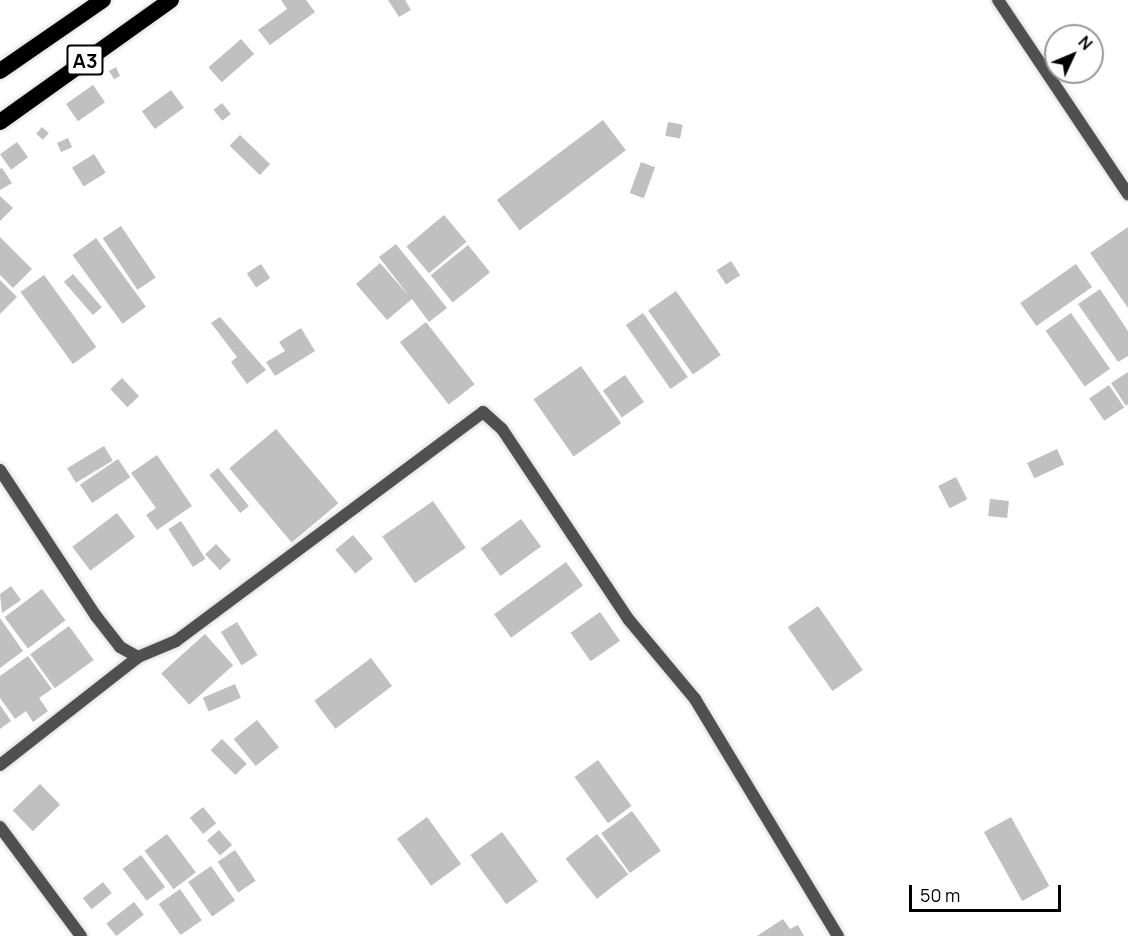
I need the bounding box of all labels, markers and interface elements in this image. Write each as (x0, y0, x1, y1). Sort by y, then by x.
north arrow (1044, 24, 1104, 84)
text: N (1074, 31, 1097, 55)
road number: A3 (66, 43, 104, 77)
scale bar (912, 873, 1064, 911)
text: 50 m (920, 883, 960, 907)

